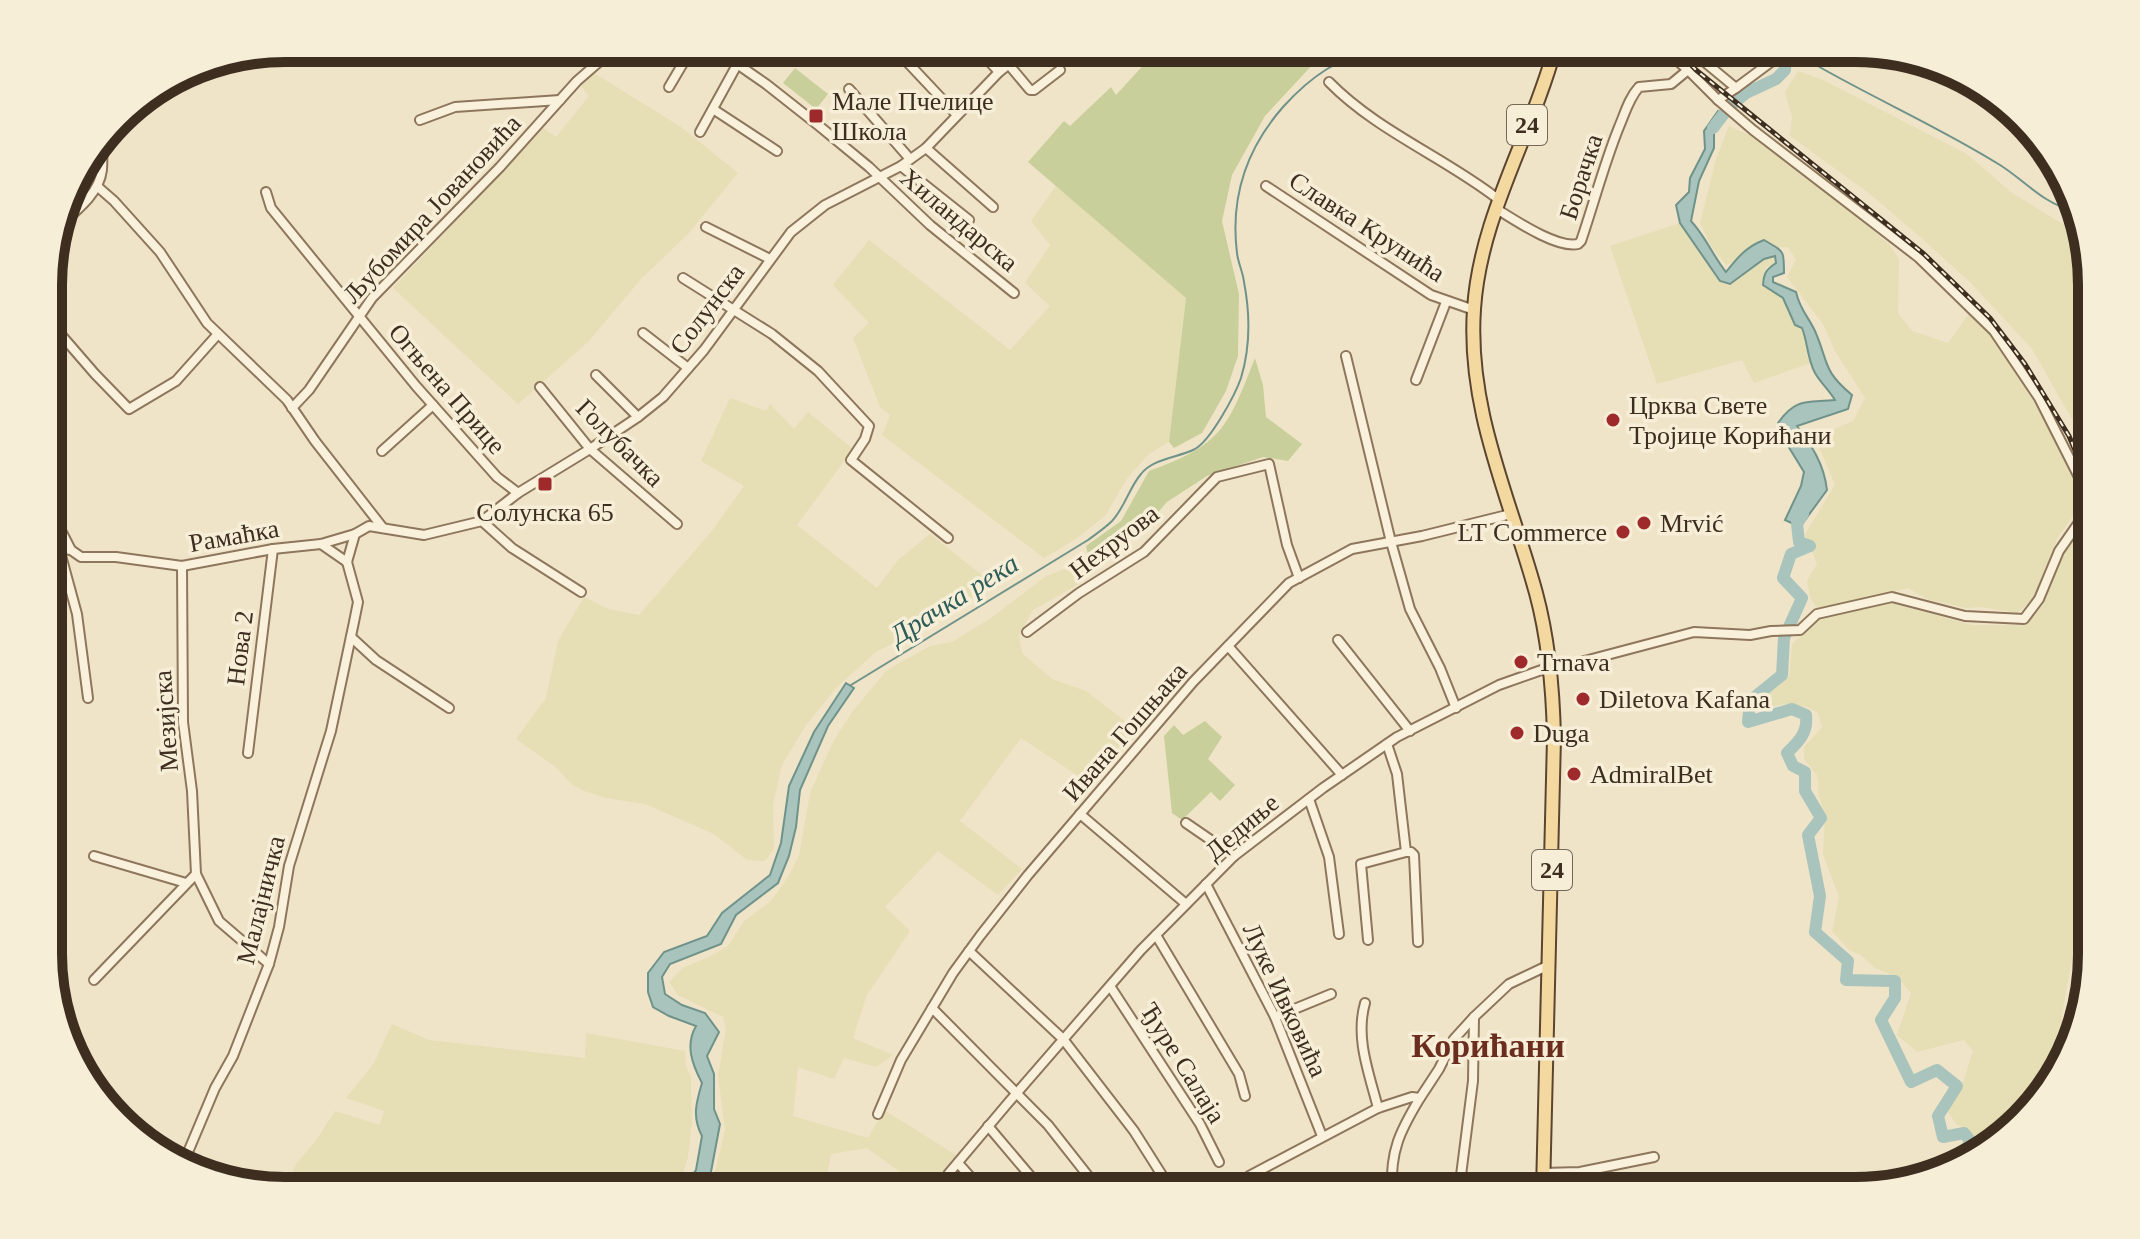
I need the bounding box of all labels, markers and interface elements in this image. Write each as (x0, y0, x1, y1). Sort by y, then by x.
place label: Мале Пчелице Школа (832, 87, 994, 146)
road number: 24 (1507, 105, 1547, 145)
marker: Мале Пчелице Школа (807, 107, 825, 125)
street label: Љубомира Јовановића (337, 109, 527, 309)
street label: Борачка (1554, 130, 1609, 223)
street label: Хиландарска (894, 163, 1024, 278)
street label: Славка Крунића (1284, 166, 1451, 288)
street label: Солунска (664, 258, 751, 360)
street label: Огњена Прице (383, 318, 511, 460)
place label: Црква Свете Тројице Корићани (1629, 391, 1831, 450)
street label: Голубачка (570, 393, 670, 493)
marker: Црква Свете Тројице Корићани (1604, 411, 1622, 429)
marker: Солунска 65 (536, 475, 554, 493)
place label: Солунска 65 (476, 498, 614, 527)
street label: Нехруова (1064, 499, 1165, 585)
place label: Mrvić (1660, 509, 1724, 538)
street label: Рамаћка (187, 514, 282, 558)
marker: Mrvić (1635, 514, 1653, 532)
place label: LT Commerce (1458, 518, 1607, 547)
marker: LT Commerce (1614, 523, 1632, 541)
water label: Драчка река (882, 547, 1024, 652)
street label: Нова 2 (221, 609, 259, 687)
place label: Trnava (1537, 648, 1610, 677)
marker: Trnava (1512, 653, 1530, 671)
street label: Ивана Гошњака (1057, 656, 1193, 807)
street label: Мезијска (148, 669, 184, 773)
place label: Diletova Kafana (1599, 685, 1771, 714)
marker: Diletova Kafana (1574, 690, 1592, 708)
place label: Duga (1533, 719, 1590, 748)
marker: Duga (1508, 724, 1526, 742)
place label: AdmiralBet (1590, 760, 1714, 789)
marker: AdmiralBet (1565, 765, 1583, 783)
street label: Дедиње (1199, 788, 1285, 866)
street label: Малајничка (231, 832, 291, 967)
road number: 24 (1532, 850, 1572, 890)
street label: Луке Ивковића (1237, 919, 1333, 1082)
street label: Ђуре Салаја (1135, 998, 1232, 1129)
district label: Корићани (1411, 1027, 1565, 1064)

